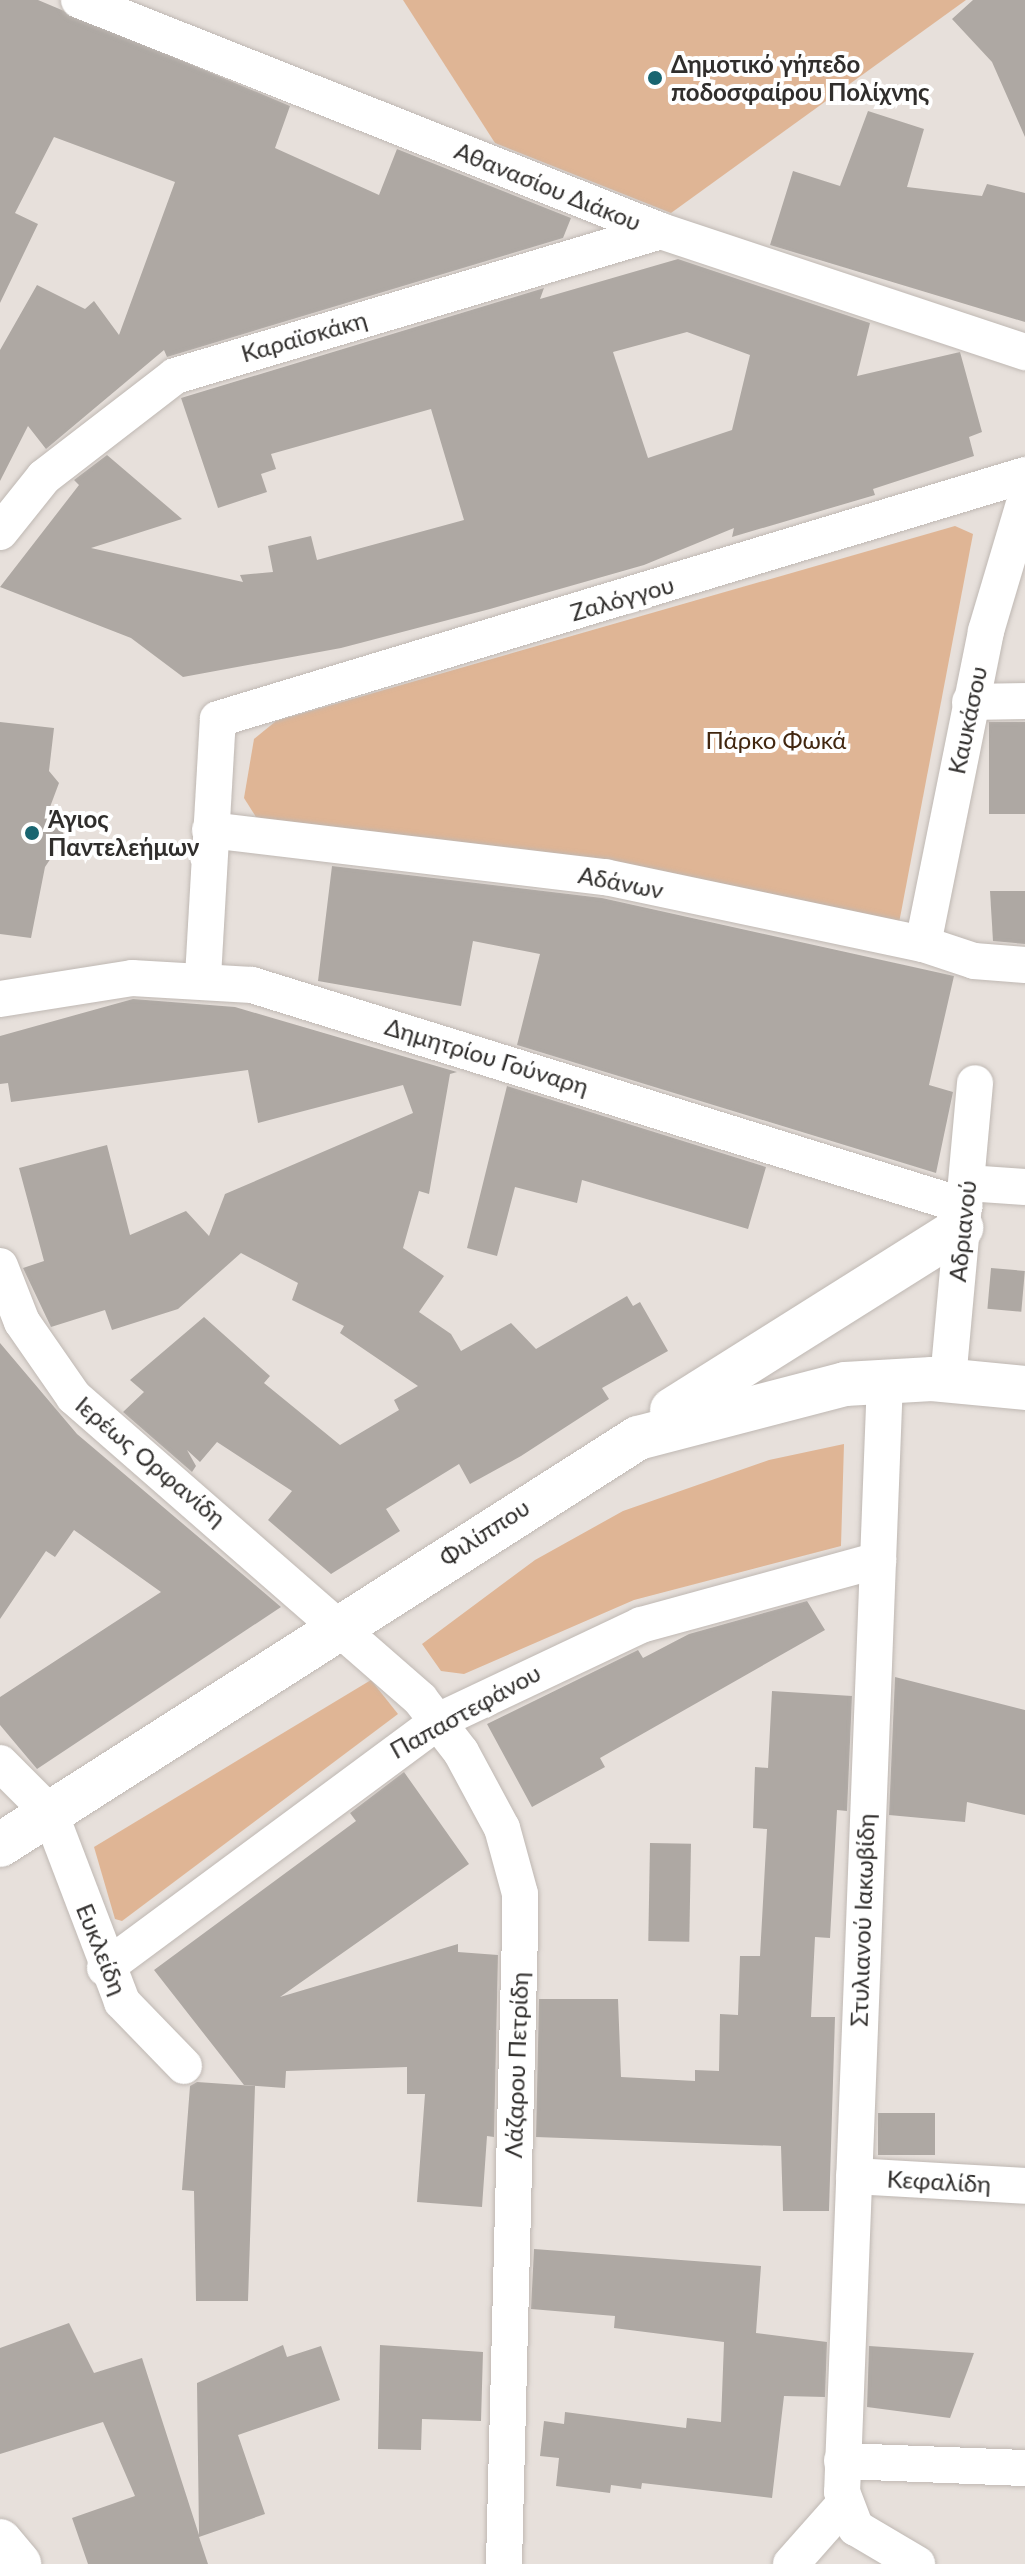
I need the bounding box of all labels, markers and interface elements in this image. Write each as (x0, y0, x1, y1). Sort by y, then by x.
place label: Δημοτικό γήπεδο ποδοσφαίρου Πολίχνης (671, 50, 929, 106)
marker: Δημοτικό γήπεδο ποδοσφαίρου Πολίχνης (646, 69, 664, 87)
street label: Αθανασίου Διάκου (450, 135, 646, 237)
street label: Καραϊσκάκη (238, 304, 370, 368)
street label: Ζαλόγγου (567, 569, 677, 627)
street label: Καυκάσου (942, 663, 992, 777)
park label: Πάρκο Φωκά (705, 726, 847, 754)
place label: Άγιος Παντελεήμων (48, 805, 199, 861)
marker: Άγιος Παντελεήμων (23, 824, 41, 842)
street label: Αδάνων (576, 860, 666, 904)
street label: Δημητρίου Γούναρη (382, 1011, 592, 1101)
street label: Αδριανού (942, 1179, 982, 1283)
street label: Ιερέως Ορφανίδη (70, 1390, 232, 1532)
street label: Φιλίππου (434, 1492, 534, 1572)
street label: Παπαστεφάνου (385, 1658, 545, 1764)
street label: Στυλιανού Ιακωβίδη (844, 1813, 880, 2027)
street label: Ευκλείδη (71, 1899, 133, 1999)
street label: Λάζαρου Πετρίδη (498, 1971, 534, 2159)
street label: Κεφαλίδη (886, 2164, 992, 2198)

